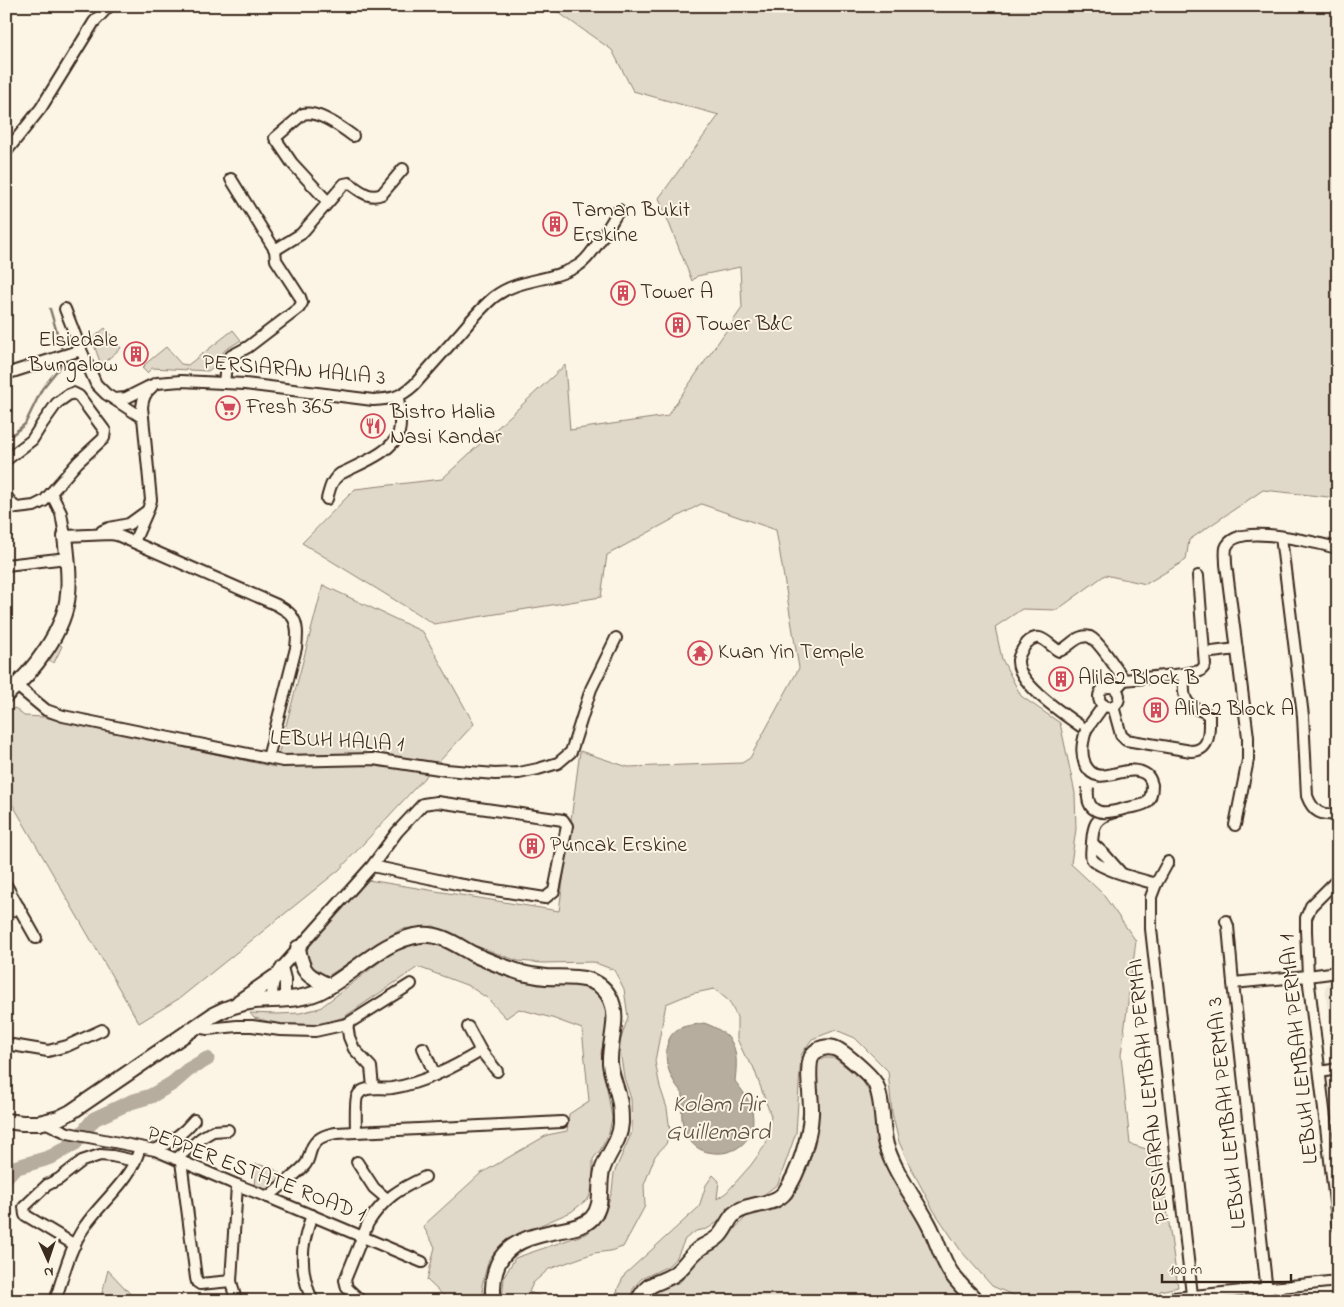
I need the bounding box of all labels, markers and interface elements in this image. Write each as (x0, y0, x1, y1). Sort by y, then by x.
place label: Taman Bukit Erskine (572, 195, 691, 252)
building icon: Taman Bukit Erskine (542, 211, 568, 237)
place label: Tower A (640, 277, 713, 309)
building icon: Tower A (610, 280, 636, 306)
place label: Tower B&C (696, 309, 793, 341)
building icon: Tower B&C (665, 312, 691, 338)
place label: Elsiedale Bungalow (27, 325, 118, 383)
building icon: Elsiedale Bungalow (123, 341, 149, 367)
street label: PERSIARAN HALIA 3 (201, 347, 387, 395)
place label: Fresh 365 (245, 392, 334, 424)
supermarket icon: Fresh 365 (215, 395, 241, 421)
place label: Bistro Halia Nasi Kandar (389, 397, 502, 454)
restaurant icon: Bistro Halia Nasi Kandar (360, 413, 386, 439)
place label: Kuan Yin Temple (718, 637, 864, 669)
temple icon: Kuan Yin Temple (687, 640, 713, 666)
place label: Alila2 Block B (1078, 663, 1200, 695)
building icon: Alila2 Block B (1048, 666, 1074, 692)
place label: Alila2 Block A (1174, 694, 1294, 726)
building icon: Alila2 Block A (1143, 697, 1169, 723)
street label: LEBUH HALIA 1 (269, 723, 405, 761)
place label: Puncak Erskine (550, 830, 687, 862)
building icon: Puncak Erskine (519, 833, 545, 859)
street label: LEBUH LEMBAH PERMAI 1 (1272, 932, 1328, 1166)
street label: PERSIARAN LEMBAH PERMAI (1120, 957, 1180, 1225)
street label: LEBUH LEMBAH PERMAI 3 (1200, 995, 1256, 1231)
water label: Kolam Air Guillemard (666, 1088, 772, 1151)
street label: PEPPER ESTATE ROAD 1 (142, 1118, 370, 1232)
north arrow (22, 1234, 72, 1284)
scale bar (1162, 1252, 1290, 1284)
text: 100 m (1169, 1259, 1202, 1281)
text: N (43, 1261, 54, 1282)

